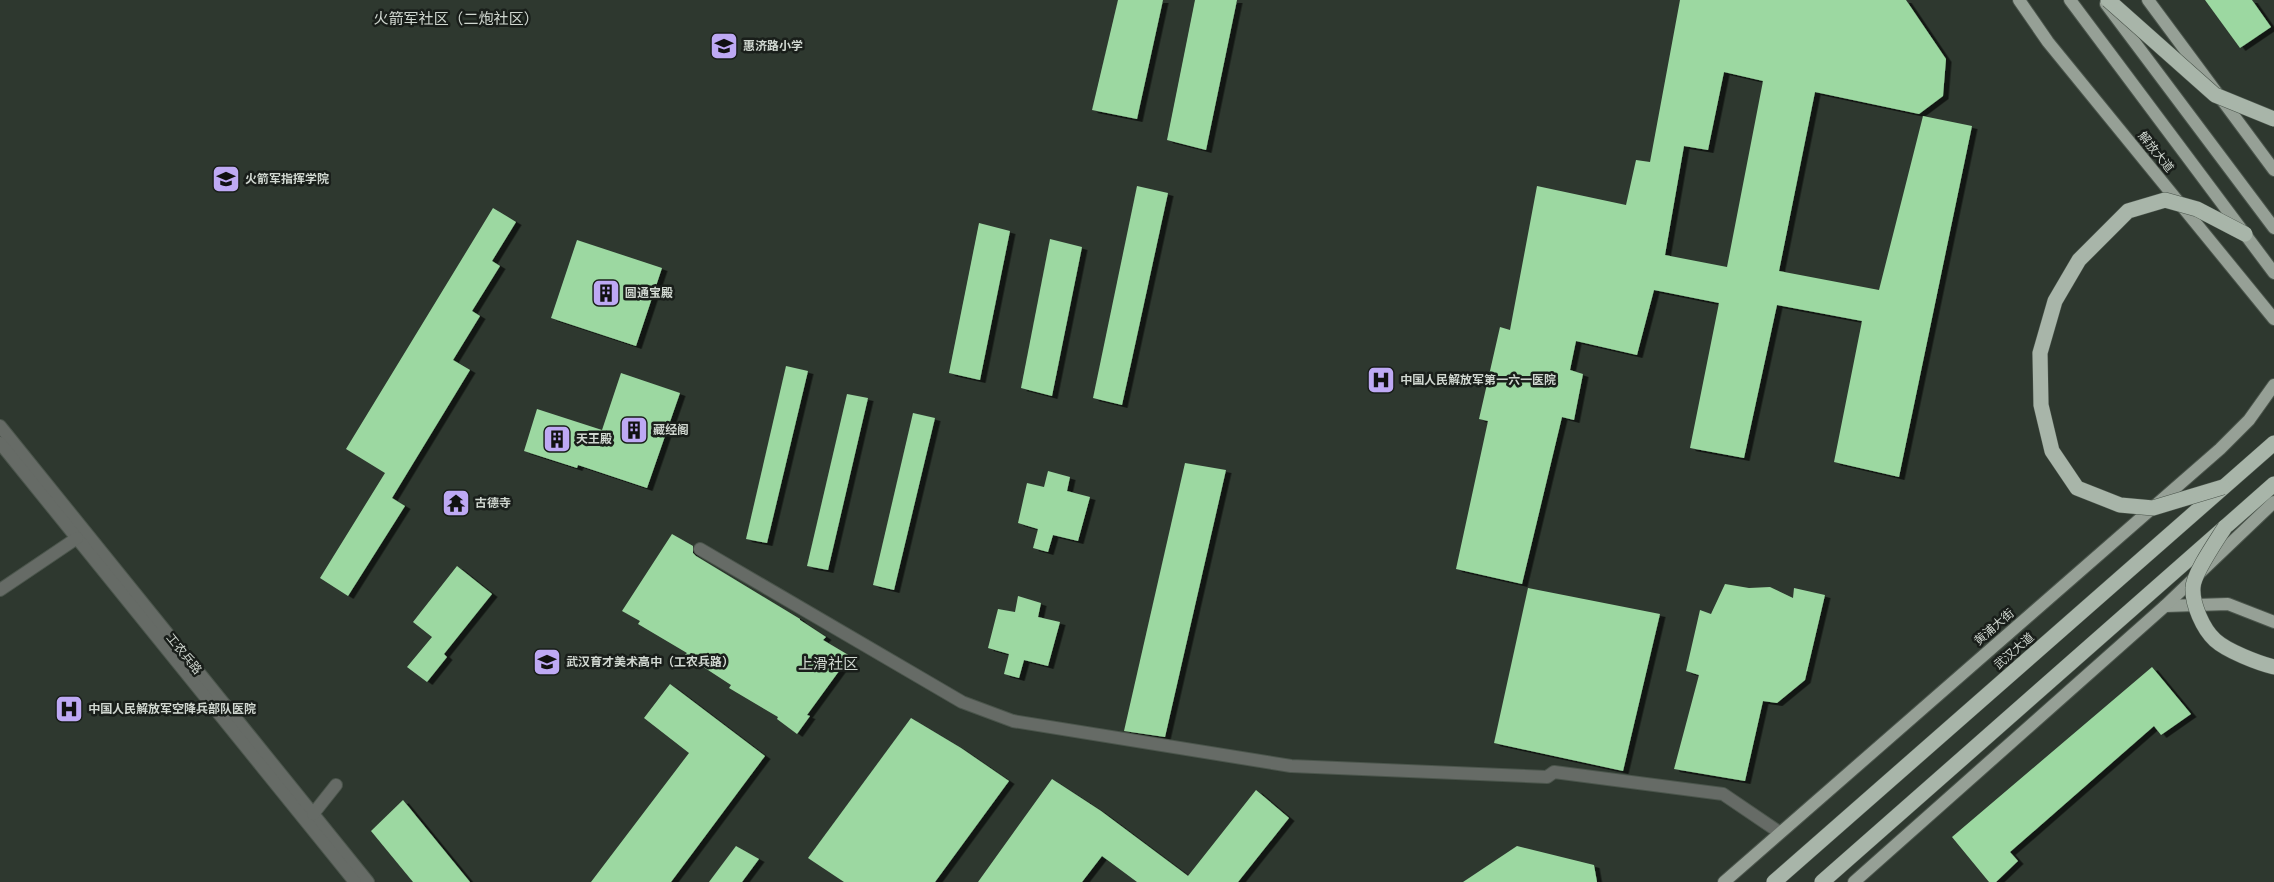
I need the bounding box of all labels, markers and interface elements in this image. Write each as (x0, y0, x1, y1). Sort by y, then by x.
district label: 火箭军社区（二炮社区） (373, 10, 539, 28)
school or university icon: 惠济路小学 (709, 31, 739, 61)
place label: 惠济路小学 (743, 39, 803, 53)
street label: 解放大道 (2135, 129, 2177, 175)
school or university icon: 火箭军指挥学院 (211, 164, 241, 194)
place label: 火箭军指挥学院 (245, 172, 329, 186)
building icon: 圆通宝殿 (591, 278, 621, 308)
place label: 圆通宝殿 (625, 286, 673, 300)
hospital icon: 中国人民解放军第一六一医院 (1366, 365, 1396, 395)
place label: 中国人民解放军第一六一医院 (1400, 373, 1556, 387)
building icon: 藏经阁 (619, 415, 649, 445)
place label: 藏经阁 (653, 423, 689, 437)
building icon: 天王殿 (542, 424, 572, 454)
place label: 天王殿 (576, 432, 612, 446)
temple icon: 古德寺 (441, 488, 471, 518)
place label: 古德寺 (475, 496, 511, 510)
street label: 黄浦大街 (1971, 606, 2017, 648)
street label: 武汉大道 (1991, 630, 2037, 672)
street label: 工农兵路 (163, 631, 205, 677)
school or university icon: 武汉育才美术高中（工农兵路） (532, 647, 562, 677)
place label: 武汉育才美术高中（工农兵路） (566, 655, 734, 669)
district label: 上滑社区 (798, 655, 858, 673)
hospital icon: 中国人民解放军空降兵部队医院 (54, 694, 84, 724)
place label: 中国人民解放军空降兵部队医院 (88, 702, 256, 716)

